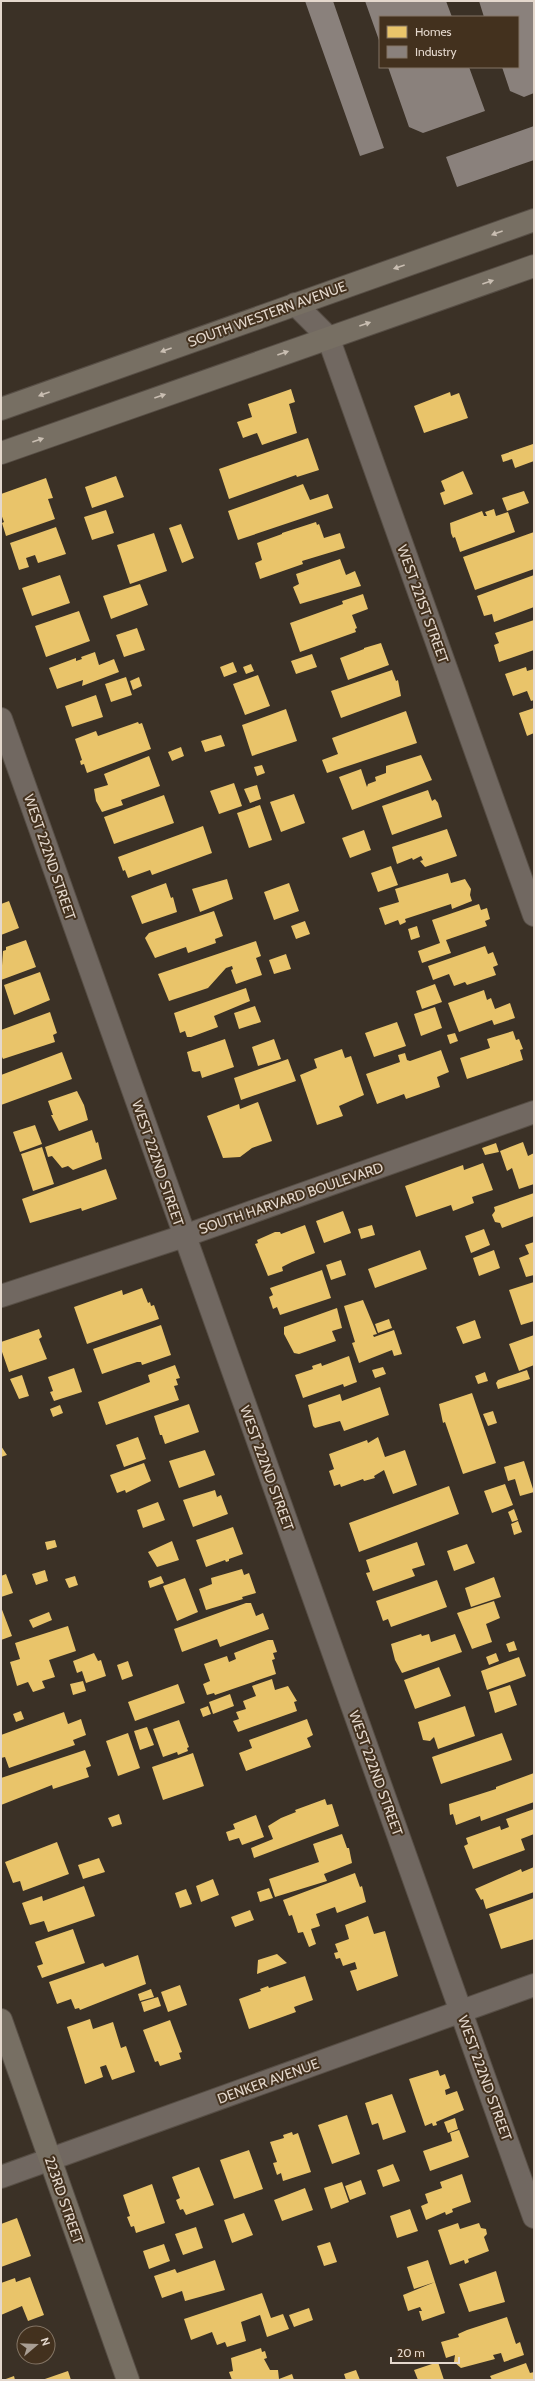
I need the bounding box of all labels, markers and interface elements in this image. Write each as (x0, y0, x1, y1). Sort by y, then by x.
legend (379, 16, 519, 68)
text: Homes (415, 24, 452, 39)
text: Industry (415, 44, 456, 59)
one-way arrow (491, 230, 503, 236)
one-way arrow (393, 265, 405, 271)
street label: SOUTH WESTERN AVENUE (185, 277, 349, 351)
one-way arrow (483, 278, 495, 284)
one-way arrow (360, 321, 372, 327)
one-way arrow (160, 347, 172, 353)
one-way arrow (277, 349, 289, 355)
one-way arrow (37, 391, 49, 397)
one-way arrow (155, 393, 167, 399)
one-way arrow (32, 436, 44, 442)
street label: WEST 221ST STREET (393, 542, 453, 666)
street label: WEST 222ND STREET (20, 792, 80, 923)
street label: WEST 222ND STREET (128, 1098, 188, 1229)
street label: SOUTH HARVARD BOULEVARD (196, 1158, 386, 1238)
street label: WEST 222ND STREET (236, 1403, 298, 1534)
street label: WEST 222ND STREET (345, 1708, 407, 1839)
street label: WEST 222ND STREET (454, 2013, 516, 2144)
street label: DENKER AVENUE (215, 2054, 322, 2108)
street label: 223RD STREET (41, 2154, 88, 2246)
north arrow (16, 2325, 56, 2365)
text: N (38, 2336, 53, 2348)
scale bar (391, 2339, 459, 2365)
text: 20 m (397, 2345, 425, 2360)

